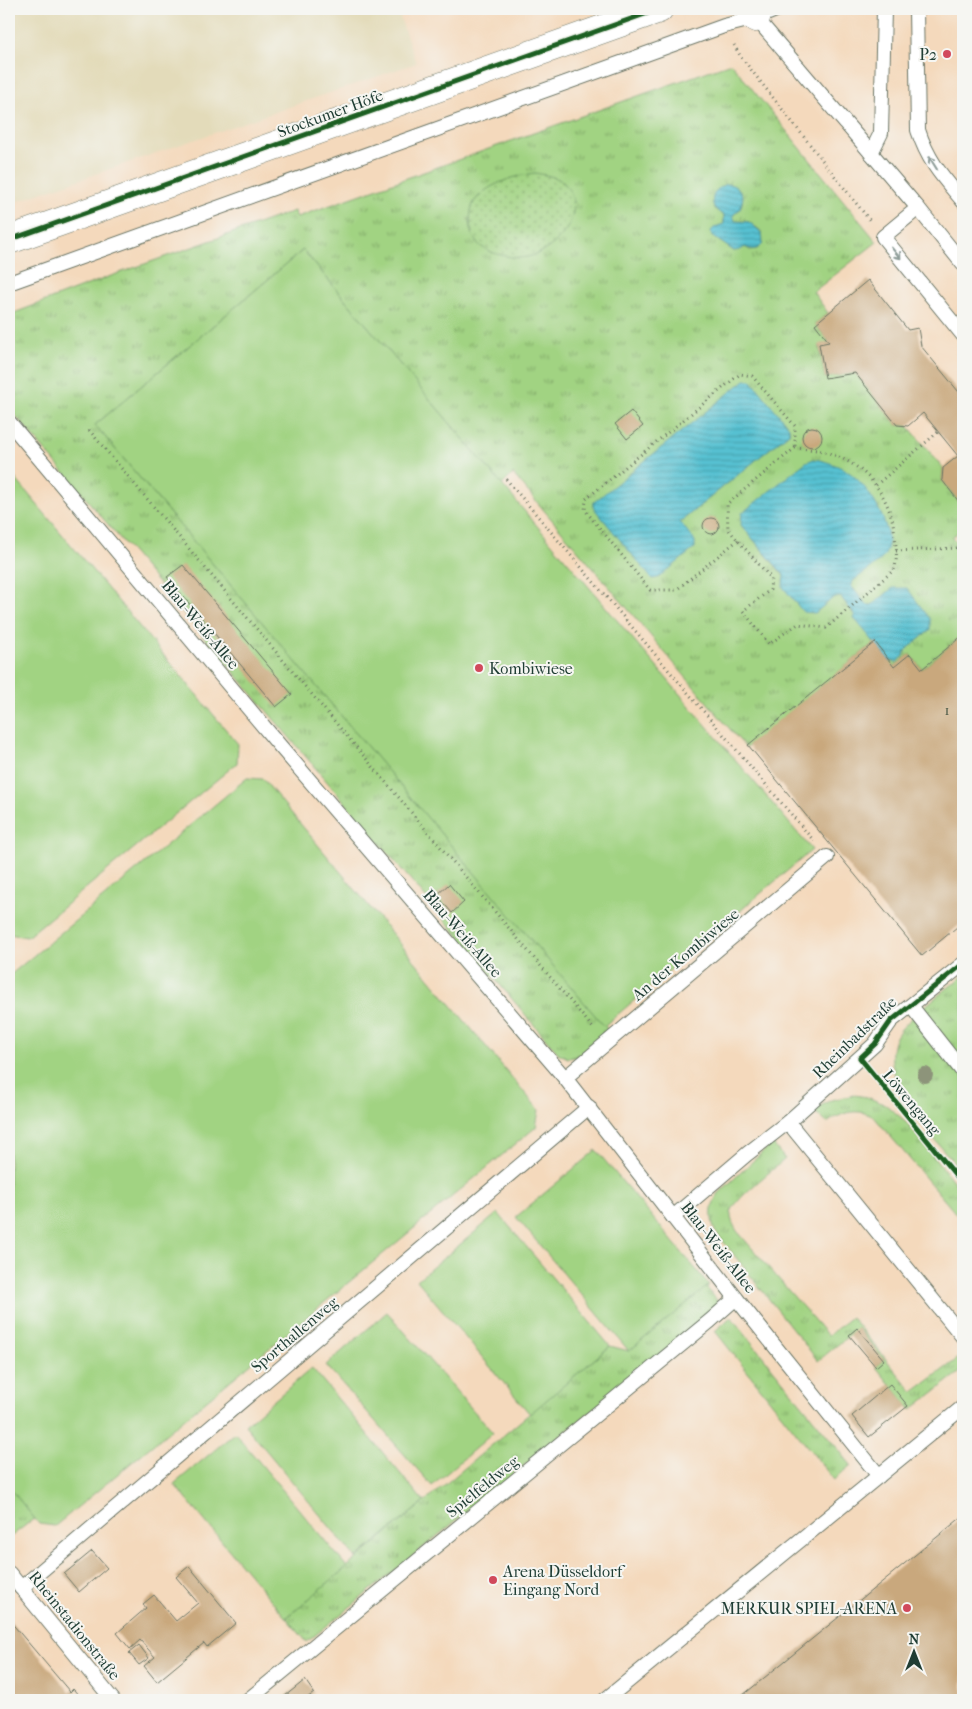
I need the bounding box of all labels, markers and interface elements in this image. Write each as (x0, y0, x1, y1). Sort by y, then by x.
place label: P2 (919, 45, 937, 64)
marker: P2 (941, 48, 953, 60)
street label: Stockumer Höfe (275, 86, 386, 141)
one-way arrow (927, 156, 938, 170)
one-way arrow (891, 246, 902, 259)
street label: Blau-Weiß-Allee (158, 576, 243, 673)
place label: Kombiwiese (489, 659, 573, 678)
marker: Kombiwiese (473, 662, 485, 674)
house number: 1 (945, 702, 950, 719)
street label: Blau-Weiß-Allee (419, 885, 506, 981)
street label: An der Kombiwiese (627, 904, 743, 1005)
street label: Rheinbadstraße (808, 992, 900, 1082)
street label: Löwengang (879, 1066, 945, 1139)
street label: Blau-Weiß-Allee (677, 1198, 760, 1297)
street label: Sporthallenweg (247, 1292, 342, 1376)
street label: Spielfeldweg (442, 1451, 523, 1521)
place label: Arena Düsseldorf Eingang Nord (502, 1562, 626, 1599)
street label: Rheinstadionstraße (25, 1567, 124, 1684)
marker: Arena Düsseldorf Eingang Nord (487, 1574, 499, 1586)
place label: MERKUR SPIEL-ARENA (721, 1599, 898, 1618)
marker: MERKUR SPIEL-ARENA (901, 1602, 913, 1614)
north arrow (890, 1626, 940, 1676)
text: N (909, 1631, 920, 1648)

